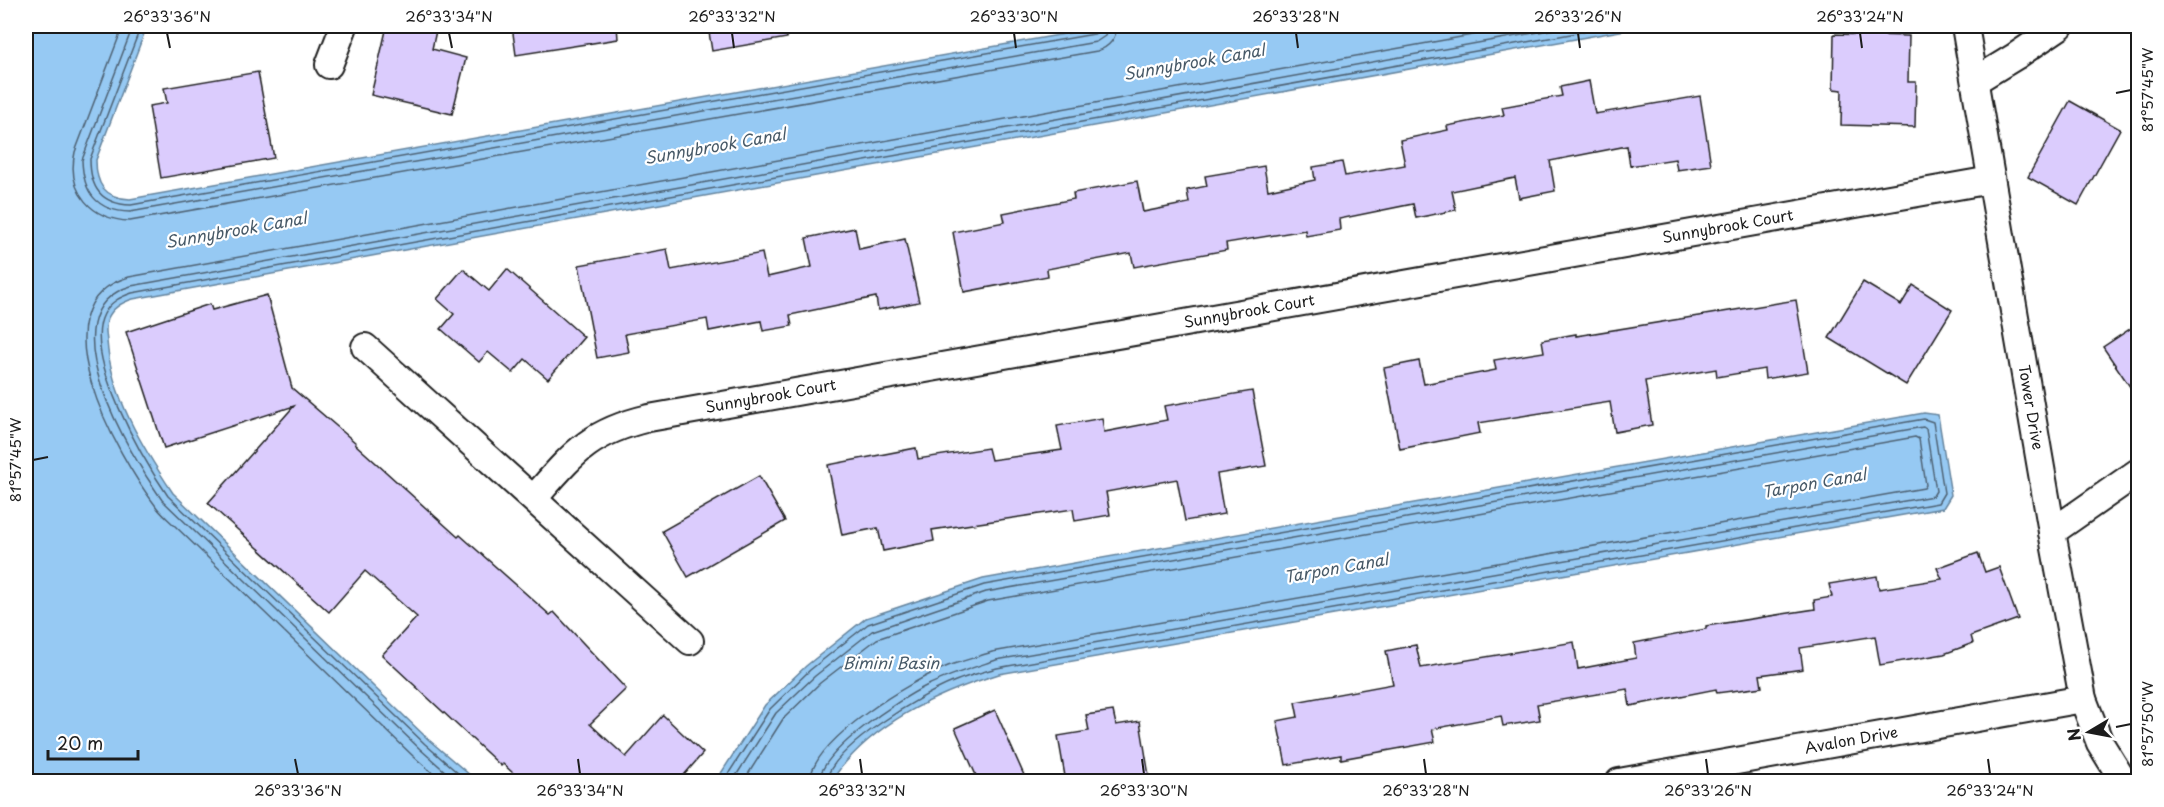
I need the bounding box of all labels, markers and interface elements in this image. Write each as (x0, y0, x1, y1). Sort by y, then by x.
text: 26°33'36"N (123, 4, 211, 27)
text: 26°33'34"N (405, 4, 493, 27)
text: 26°33'32"N (688, 4, 776, 27)
text: 26°33'30"N (970, 4, 1058, 27)
text: 26°33'28"N (1252, 4, 1340, 27)
text: 26°33'26"N (1534, 4, 1622, 27)
text: 26°33'24"N (1816, 4, 1904, 27)
water label: Sunnybrook Canal (1121, 36, 1269, 85)
text: 81°57'45"W (2135, 47, 2158, 132)
water label: Sunnybrook Canal (642, 120, 790, 169)
street label: Sunnybrook Court (1660, 202, 1795, 248)
water label: Sunnybrook Canal (163, 204, 311, 253)
street label: Sunnybrook Court (1182, 287, 1316, 333)
street label: Tower Drive (2013, 363, 2051, 451)
street label: Sunnybrook Court (703, 372, 838, 418)
text: 81°57'45"W (3, 417, 26, 502)
water label: Tarpon Canal (1760, 461, 1870, 503)
water label: Tarpon Canal (1282, 546, 1392, 588)
water label: Bimini Basin (843, 650, 941, 674)
text: 81°57'50"W (2135, 680, 2158, 767)
north arrow (2059, 702, 2119, 762)
street label: Avalon Drive (1803, 719, 1900, 759)
scale bar (48, 723, 138, 761)
text: N (2060, 726, 2086, 743)
text: 20 m (57, 729, 103, 756)
text: 26°33'36"N (254, 778, 342, 801)
text: 26°33'34"N (536, 778, 624, 801)
text: 26°33'32"N (818, 778, 906, 801)
text: 26°33'30"N (1100, 778, 1188, 801)
text: 26°33'28"N (1382, 778, 1470, 801)
text: 26°33'26"N (1664, 778, 1752, 801)
text: 26°33'24"N (1946, 778, 2034, 801)

